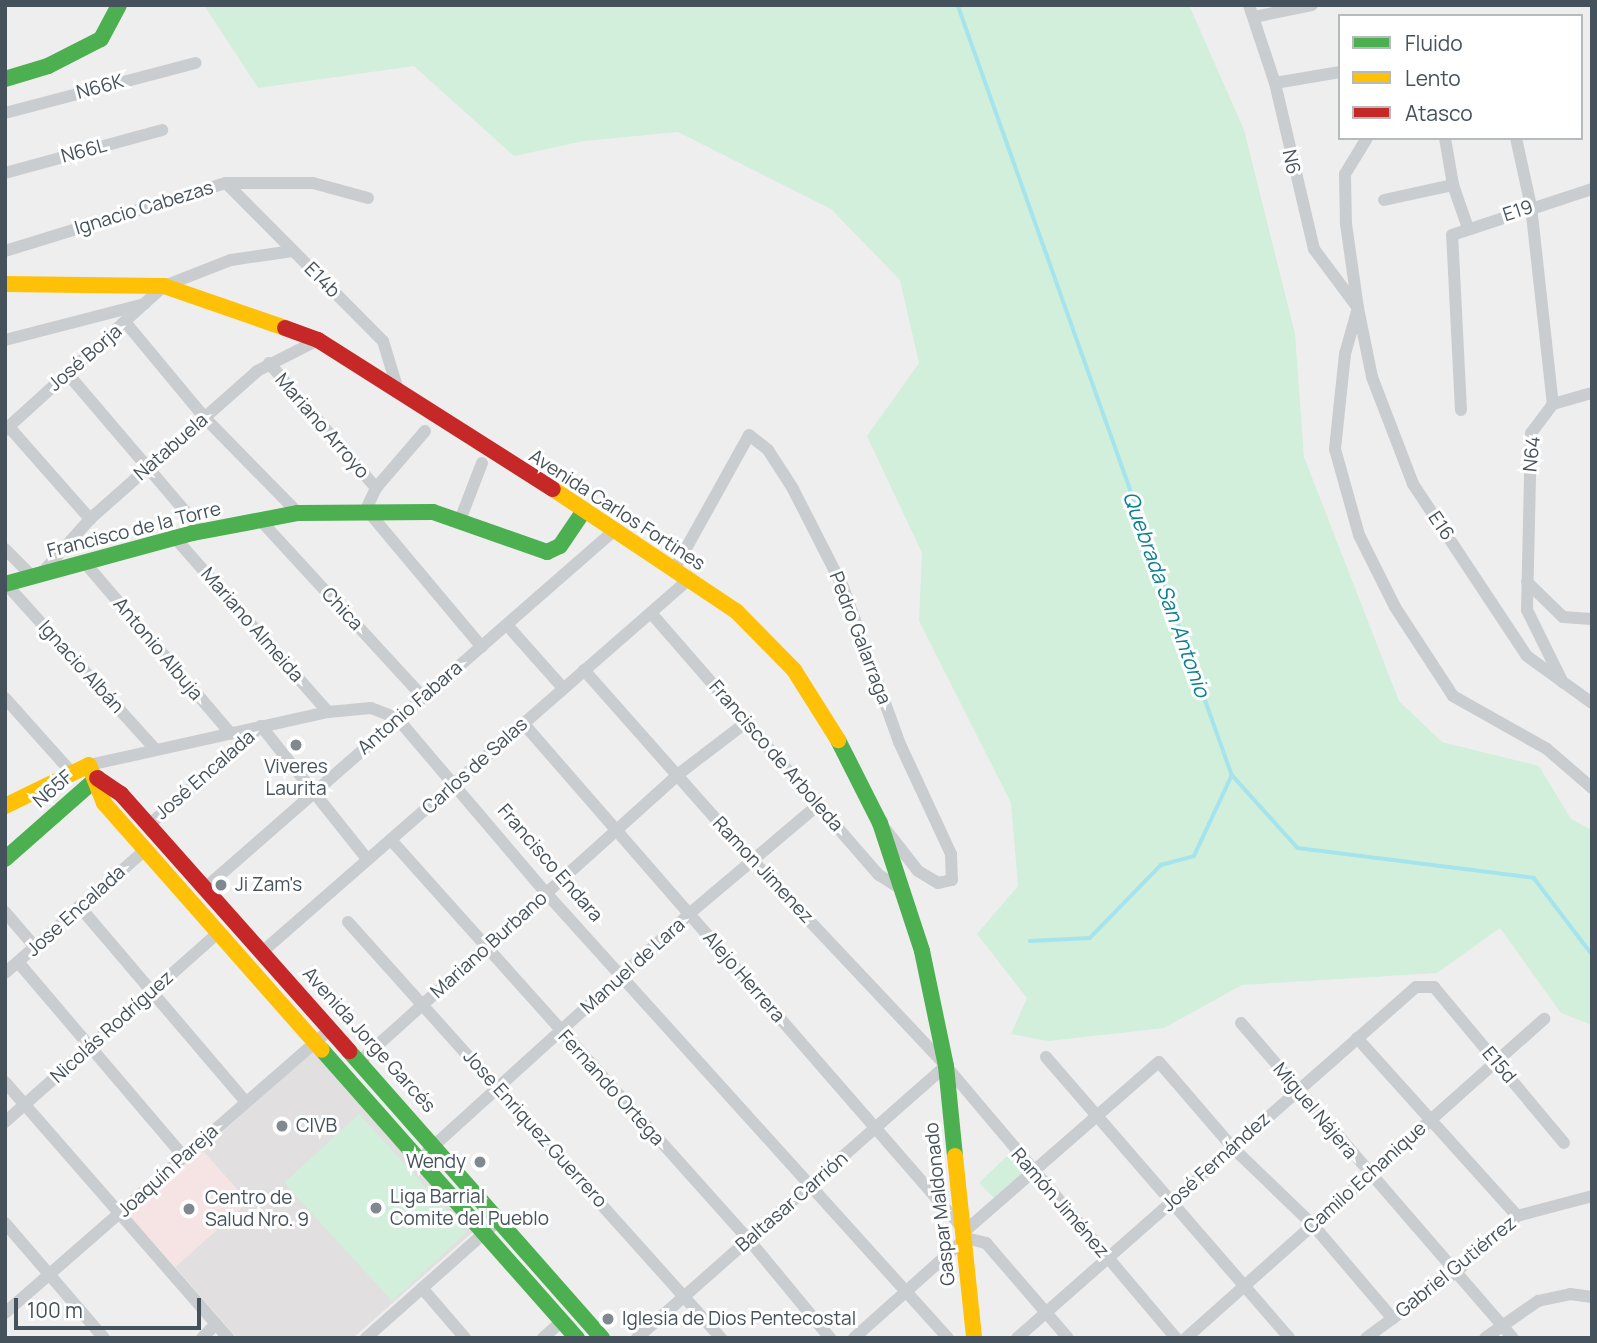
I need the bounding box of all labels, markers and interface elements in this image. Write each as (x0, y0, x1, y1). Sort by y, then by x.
legend (1338, 14, 1583, 140)
text: Fluido (1405, 29, 1463, 57)
text: Lento (1405, 64, 1461, 92)
street label: N66K (74, 70, 126, 104)
text: Atasco (1405, 99, 1473, 127)
street label: N66L (59, 134, 109, 168)
street label: N6 (1277, 148, 1305, 176)
street label: Ignacio Cabezas (72, 176, 216, 240)
street label: E19 (1500, 196, 1536, 226)
street label: E14b (300, 258, 344, 302)
street label: José Borja (44, 320, 126, 396)
street label: Mariano Arroyo (270, 369, 374, 483)
street label: Natabuela (129, 409, 213, 485)
street label: N64 (1519, 435, 1545, 473)
street label: Avenida Carlos Fortines (525, 445, 709, 575)
water label: Quebrada San Antonio (1118, 488, 1216, 700)
street label: Francisco de la Torre (45, 497, 223, 563)
street label: E16 (1423, 507, 1459, 545)
street label: Mariano Almeida (196, 563, 308, 687)
street label: Pedro Galarraga (824, 569, 896, 707)
street label: Chica (317, 583, 367, 635)
street label: Antonio Albuja (108, 593, 208, 705)
street label: Ignacio Albán (33, 616, 129, 718)
street label: Antonio Fabara (353, 656, 467, 760)
street label: Francisco de Arboleda (704, 676, 848, 836)
street label: Carlos de Salas (418, 713, 532, 819)
street label: José Encalada (150, 725, 260, 825)
marker: Viveres Laurita (288, 737, 304, 753)
place label: Viveres Laurita (264, 756, 328, 800)
street label: N65F (28, 766, 78, 812)
street label: Francisco Endara (493, 799, 607, 927)
street label: Ramon Jimenez (708, 812, 818, 928)
street label: Jose Encalada (22, 861, 130, 961)
place label: Ji Zam's (235, 874, 302, 896)
marker: Ji Zam's (213, 877, 229, 893)
street label: Mariano Burbano (426, 887, 552, 1003)
street label: Manuel de Lara (576, 913, 690, 1019)
street label: Alejo Herrera (698, 927, 790, 1027)
street label: Avenida Jorge Garcés (298, 963, 440, 1117)
street label: Nicolás Rodríguez (46, 966, 178, 1088)
street label: Fernando Ortega (553, 1026, 669, 1150)
street label: E15d (1477, 1042, 1521, 1088)
street label: Jose Enriquez Guerrero (458, 1046, 612, 1212)
street label: Miguel Nájera (1268, 1058, 1362, 1164)
street label: José Fernández (1157, 1108, 1275, 1216)
place label: CIVB (296, 1115, 337, 1137)
street label: Camilo Echanique (1299, 1117, 1431, 1239)
marker: CIVB (274, 1118, 290, 1134)
street label: Joaquín Pareja (113, 1120, 223, 1222)
street label: Gaspar Maldonado (920, 1121, 960, 1287)
street label: Ramón Jiménez (1006, 1144, 1114, 1262)
street label: Baltasar Carrión (731, 1147, 853, 1257)
place label: Wendy (406, 1151, 466, 1173)
marker: Wendy (472, 1154, 488, 1170)
place label: Liga Barrial Comite del Pueblo (390, 1186, 549, 1230)
place label: Centro de Salud Nro. 9 (205, 1187, 309, 1231)
marker: Centro de Salud Nro. 9 (179, 1199, 199, 1219)
marker: Liga Barrial Comite del Pueblo (368, 1200, 384, 1216)
street label: Gabriel Gutiérrez (1391, 1211, 1521, 1323)
scale bar (18, 1284, 205, 1328)
text: 100 m (27, 1296, 83, 1324)
place label: Iglesia de Dios Pentecostal (622, 1308, 856, 1330)
marker: Iglesia de Dios Pentecostal (600, 1311, 616, 1327)

